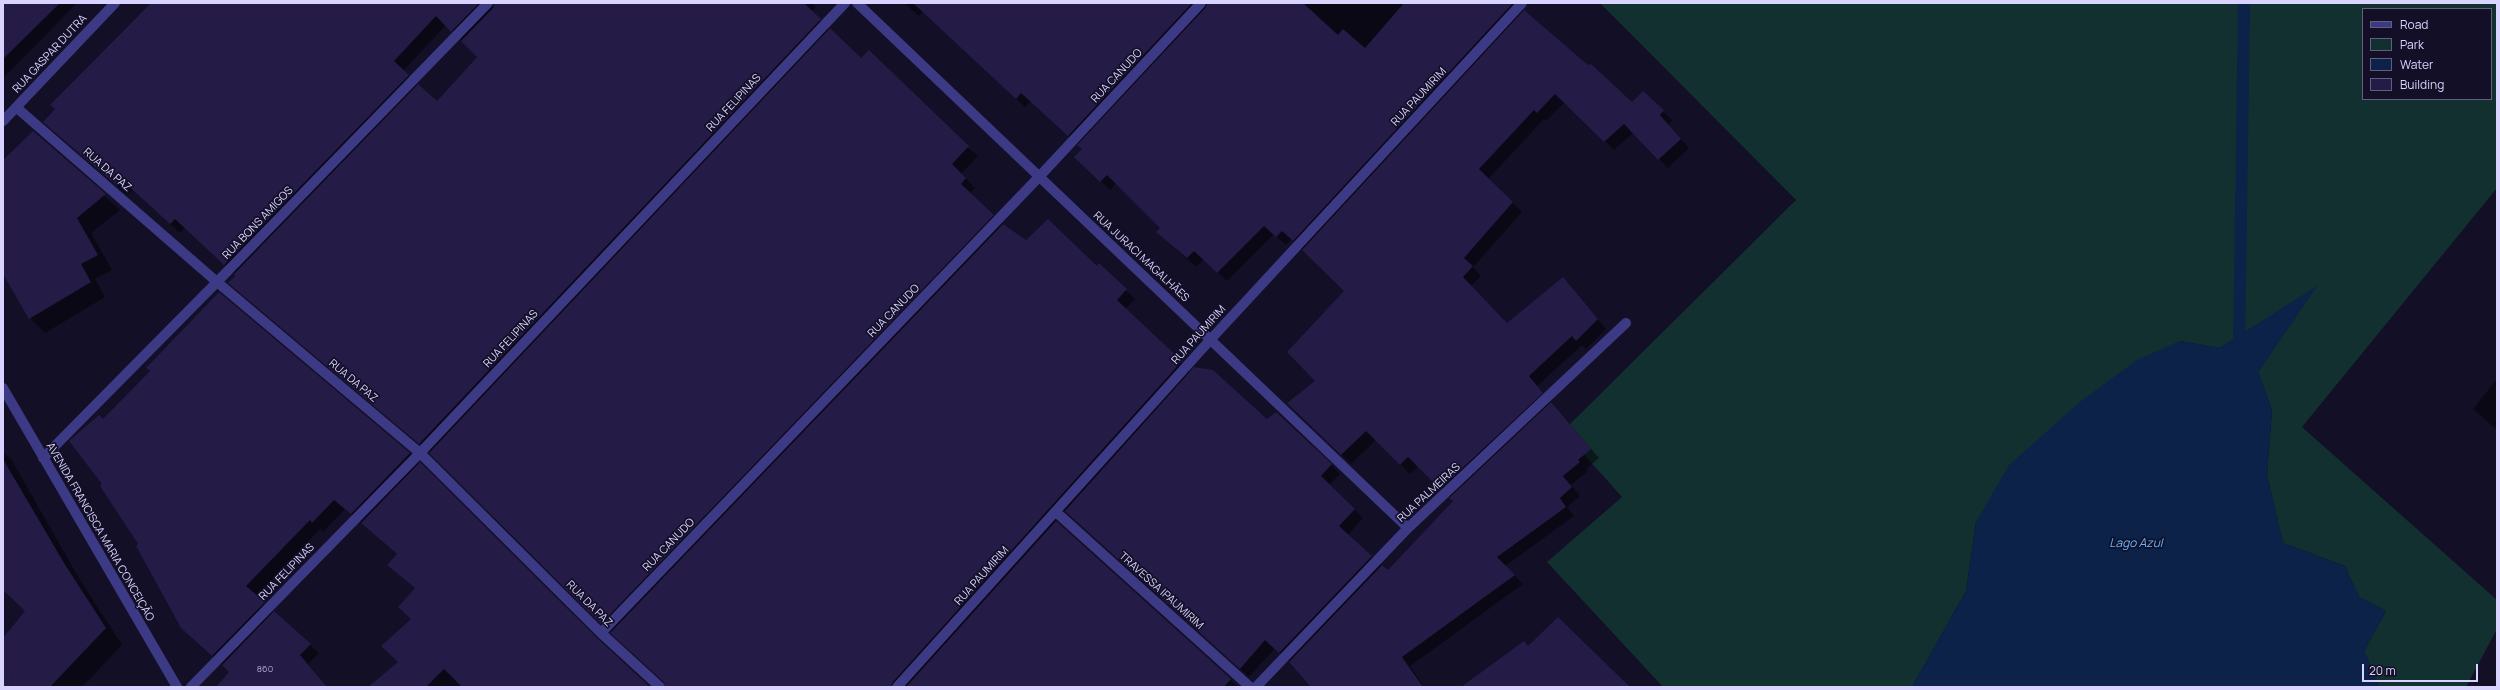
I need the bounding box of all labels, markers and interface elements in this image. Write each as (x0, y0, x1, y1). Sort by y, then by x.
legend (2362, 8, 2492, 100)
street label: RUA GASPAR DUTRA (10, 12, 90, 96)
text: Road (2400, 16, 2428, 33)
text: Park (2400, 36, 2424, 53)
street label: RUA CANUDO (1089, 46, 1145, 106)
text: Water (2400, 56, 2433, 73)
street label: RUA PAUMIRIM (1389, 65, 1449, 129)
street label: RUA FELIPINAS (704, 72, 764, 134)
text: Building (2400, 76, 2444, 93)
street label: RUA DA PAZ (80, 145, 134, 195)
street label: RUA BONS AMIGOS (220, 184, 296, 262)
street label: RUA JURACI MAGALHÃES (1090, 209, 1192, 305)
street label: RUA CANUDO (865, 282, 923, 340)
street label: RUA PAUMIRIM (1169, 303, 1229, 367)
street label: RUA FELIPINAS (481, 308, 541, 370)
street label: RUA DA PAZ (326, 357, 380, 405)
street label: AVENIDA FRANCISCA MARIA CONCEIÇÃO (43, 440, 157, 624)
street label: RUA PALMEIRAS (1395, 461, 1463, 525)
street label: RUA CANUDO (640, 516, 698, 574)
water label: Lago Azul (2109, 537, 2163, 551)
street label: RUA FELIPINAS (257, 541, 317, 603)
street label: RUA PAUMIRIM (952, 544, 1012, 608)
street label: TRAVESSA IPAUMIRIM (1116, 550, 1206, 632)
street label: RUA DA PAZ (563, 578, 615, 630)
scale bar (2364, 656, 2480, 682)
text: 20 m (2369, 662, 2396, 679)
house number: 860 (257, 664, 273, 674)

